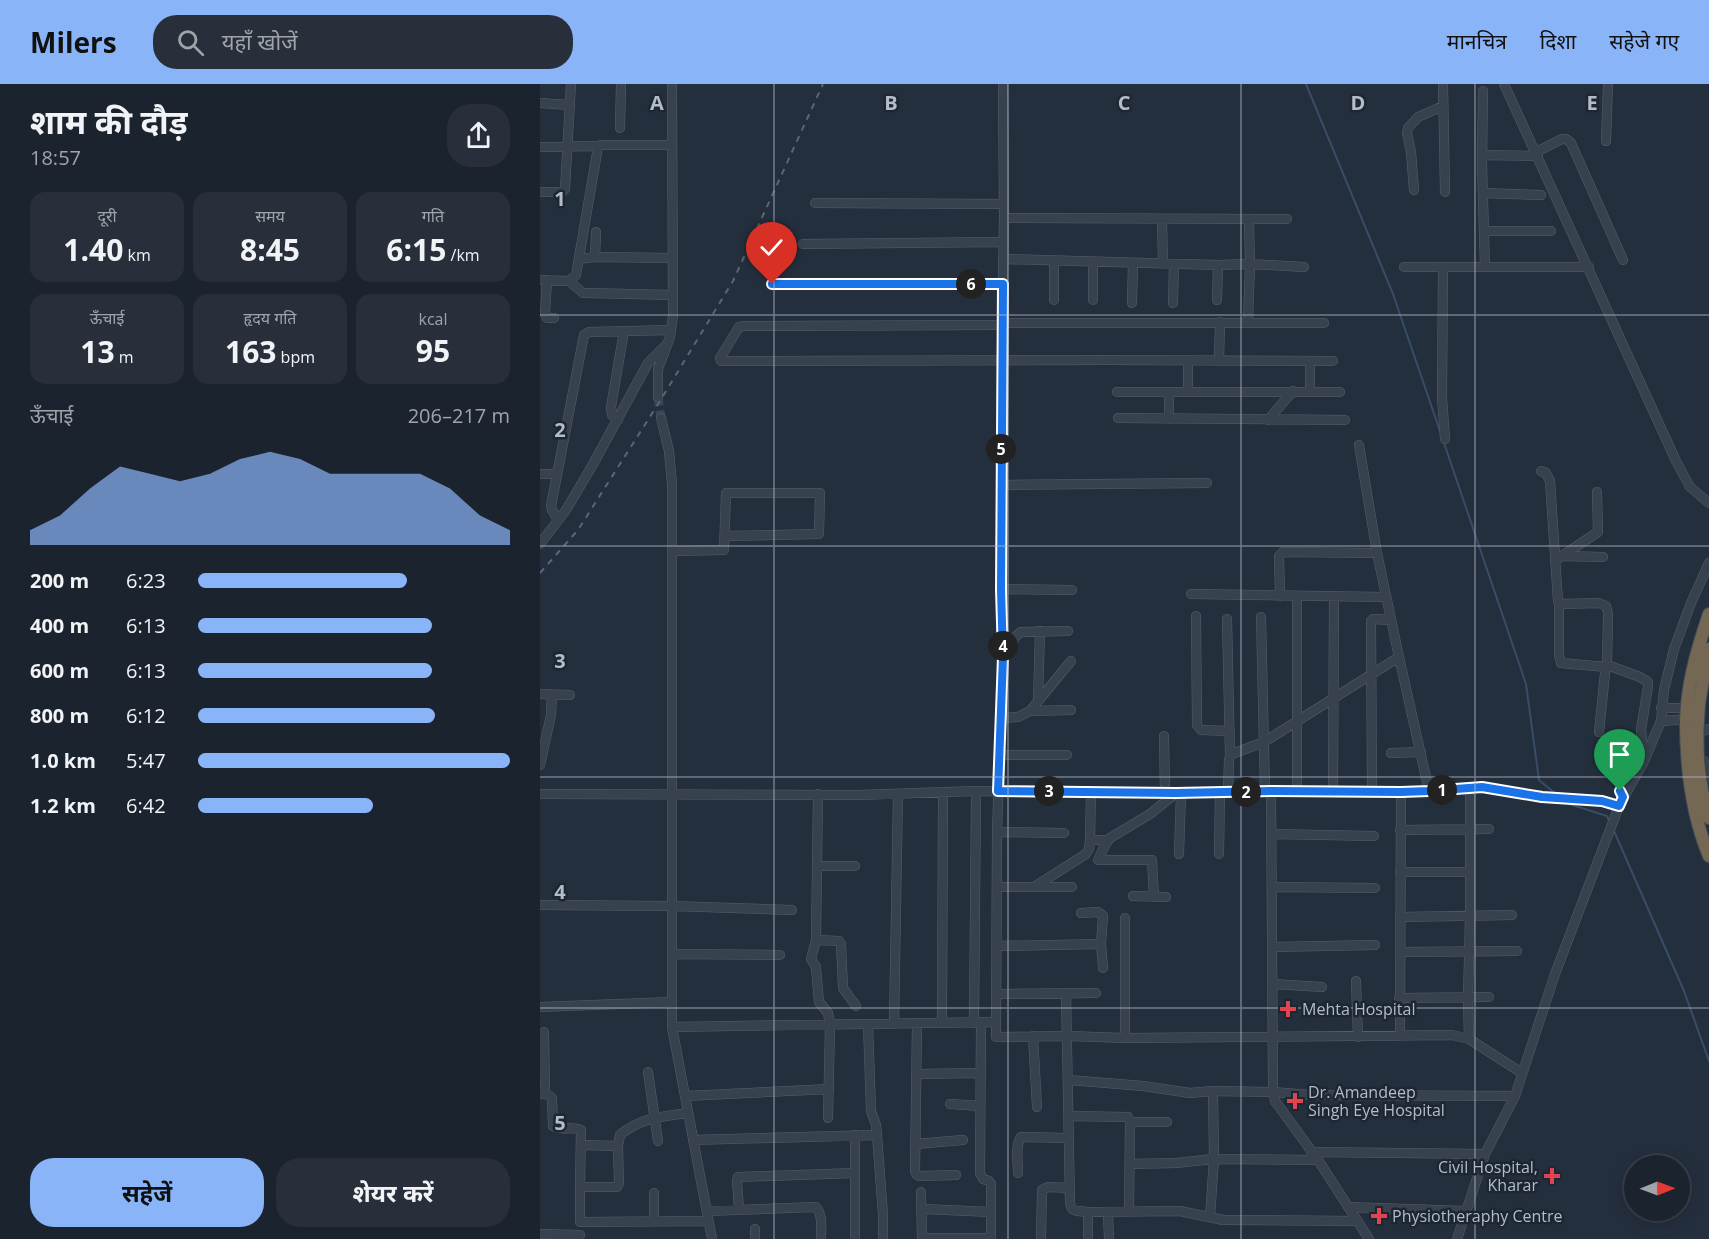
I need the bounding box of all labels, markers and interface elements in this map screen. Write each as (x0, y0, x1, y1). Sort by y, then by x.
search box (153, 15, 573, 69)
text: Milers (30, 23, 117, 61)
icon: search (174, 26, 207, 59)
text: यहाँ खोजें (222, 26, 298, 56)
text: मानचित्र (1447, 27, 1507, 55)
text: दिशा (1540, 27, 1576, 55)
text: सहेजे गए (1609, 27, 1679, 55)
text: A (650, 89, 664, 116)
text: B (884, 89, 898, 116)
text: C (1118, 89, 1131, 116)
text: D (1351, 89, 1365, 116)
text: E (1586, 89, 1598, 116)
text: शाम की दौड़ (30, 99, 188, 144)
button: share (447, 104, 510, 167)
text: 18:57 (30, 144, 81, 171)
text: 1 (554, 185, 566, 212)
text: दूरी (97, 205, 117, 227)
text: समय (255, 205, 285, 227)
text: गति (422, 205, 444, 227)
pin (746, 222, 797, 284)
text: 1.40 (63, 229, 123, 270)
text: 8:45 (240, 229, 300, 270)
text: 6:15 (386, 229, 446, 270)
icon: check (755, 231, 788, 264)
text: km (123, 244, 151, 266)
text: /km (446, 244, 480, 266)
pin: 6 (956, 269, 986, 299)
text: 6 (966, 273, 976, 295)
text: ऊँचाई (90, 307, 124, 329)
text: हृदय गति (243, 307, 297, 329)
text: kcal (419, 308, 448, 330)
text: 95 (416, 330, 450, 371)
text: 13 (80, 331, 115, 372)
text: 163 (225, 331, 276, 372)
text: m (115, 346, 134, 368)
text: bpm (276, 346, 315, 368)
text: ऊँचाई (30, 402, 73, 429)
text: 206–217 m (408, 402, 510, 429)
text: 2 (554, 416, 566, 443)
pin: 5 (986, 434, 1016, 464)
text: 5 (996, 438, 1006, 460)
text: 200 m (30, 567, 89, 594)
text: 6:23 (126, 567, 166, 594)
text: 400 m (30, 612, 89, 639)
text: 6:13 (126, 612, 166, 639)
pin: 4 (988, 631, 1018, 661)
text: 4 (998, 635, 1008, 657)
text: 3 (554, 647, 566, 674)
text: 600 m (30, 657, 89, 684)
text: 6:13 (126, 657, 166, 684)
text: 800 m (30, 702, 89, 729)
text: 6:12 (126, 702, 166, 729)
pin (1594, 729, 1645, 791)
icon: arrive (1603, 738, 1636, 771)
text: 1.0 km (30, 747, 96, 774)
text: 5:47 (126, 747, 166, 774)
pin: 1 (1427, 775, 1457, 805)
pin: 3 (1034, 776, 1064, 806)
pin: 2 (1231, 777, 1261, 807)
text: 1 (1437, 779, 1447, 801)
text: 3 (1044, 780, 1054, 802)
text: 2 (1241, 781, 1251, 803)
text: 1.2 km (30, 792, 96, 819)
text: 6:42 (126, 792, 166, 819)
text: 4 (554, 878, 566, 905)
place label: Mehta Hospital (1302, 998, 1415, 1020)
marker: Mehta Hospital (1279, 1000, 1297, 1018)
place label: Dr. Amandeep Singh Eye Hospital (1308, 1081, 1445, 1121)
marker: Dr. Amandeep Singh Eye Hospital (1286, 1092, 1304, 1110)
text: 5 (554, 1109, 566, 1136)
north arrow (1624, 1155, 1690, 1221)
map controls (1624, 1155, 1690, 1221)
place label: Civil Hospital, Kharar (1438, 1156, 1538, 1196)
button: सहेजें (30, 1158, 264, 1227)
button: शेयर करें (276, 1158, 510, 1227)
marker: Civil Hospital, Kharar (1543, 1167, 1561, 1185)
place label: Physiotheraphy Centre (1392, 1205, 1563, 1227)
marker: Physiotheraphy Centre (1370, 1207, 1388, 1225)

